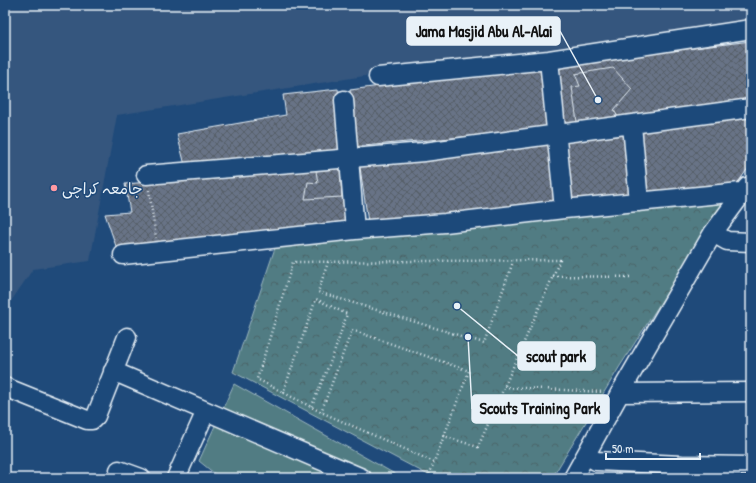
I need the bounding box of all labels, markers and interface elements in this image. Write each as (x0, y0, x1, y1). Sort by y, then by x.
callout: Jama Masjid Abu Al-Alai (407, 17, 560, 45)
text: Jama Masjid Abu Al-Alai (415, 20, 553, 42)
place label: جامعہ کراچی (62, 178, 142, 199)
marker: جامعہ کراچی (49, 183, 59, 193)
callout: scout park (518, 342, 595, 370)
text: scout park (526, 345, 587, 368)
callout: Scouts Training Park (472, 395, 609, 423)
text: Scouts Training Park (480, 397, 601, 420)
scale bar (606, 435, 700, 461)
text: 50 m (612, 440, 633, 457)

